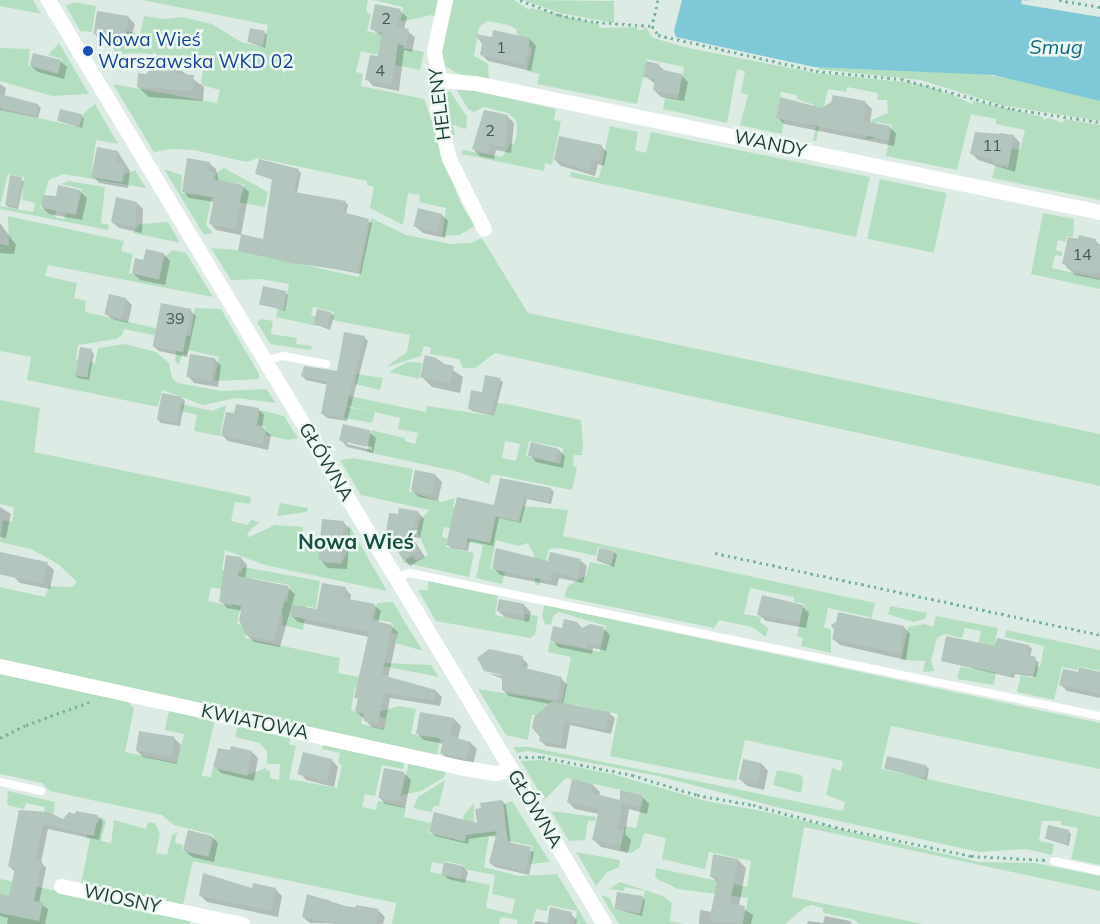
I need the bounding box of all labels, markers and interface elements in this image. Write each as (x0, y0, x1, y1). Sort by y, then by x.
house number: 2 (381, 8, 391, 28)
place label: Nowa Wieś Warszawska WKD 02 (98, 29, 294, 73)
water label: Smug (1029, 34, 1083, 58)
house number: 1 (496, 37, 506, 57)
marker: Nowa Wieś Warszawska WKD 02 (82, 45, 94, 57)
house number: 4 (375, 60, 385, 80)
street label: HELENY (424, 66, 456, 142)
house number: 2 (485, 120, 495, 140)
street label: WANDY (732, 125, 808, 163)
house number: 11 (982, 135, 1002, 155)
house number: 14 (1072, 244, 1092, 264)
house number: 39 (165, 308, 185, 328)
street label: GŁÓWNA (294, 419, 358, 505)
district label: Nowa Wieś (298, 528, 414, 554)
street label: KWIATOWA (199, 699, 311, 745)
street label: GŁÓWNA (503, 766, 567, 852)
street label: WIOSNY (81, 880, 163, 918)

